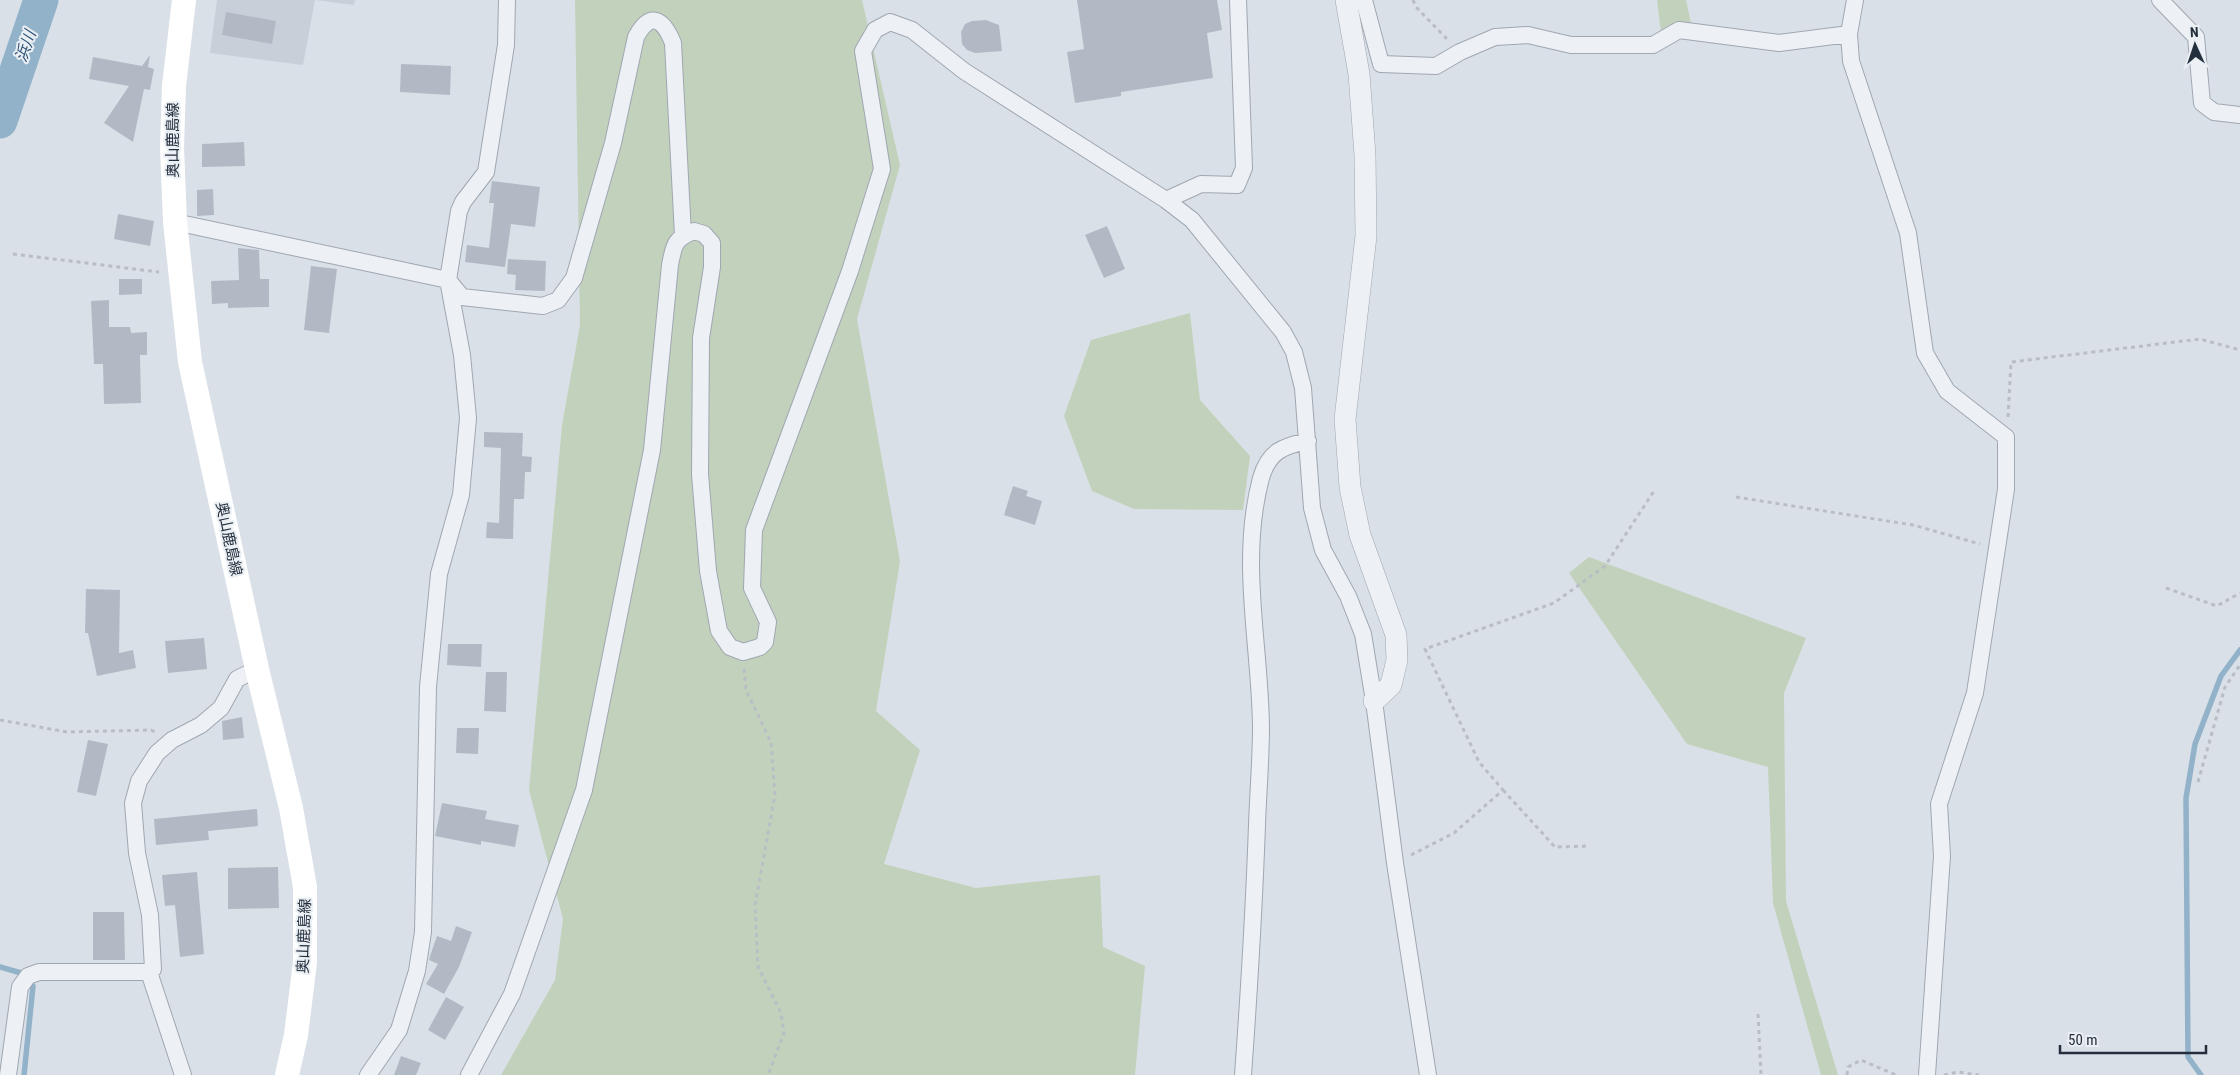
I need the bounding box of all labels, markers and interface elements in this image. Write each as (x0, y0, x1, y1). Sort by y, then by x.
north arrow (2170, 20, 2220, 70)
text: N (2190, 24, 2199, 40)
water label: 浜川 (11, 26, 40, 64)
street label: 奥山鹿島線 (164, 102, 182, 178)
street label: 奥山鹿島線 (212, 500, 246, 578)
street label: 奥山鹿島線 (294, 898, 314, 974)
scale bar (2060, 1022, 2206, 1054)
text: 50 m (2068, 1031, 2098, 1049)

